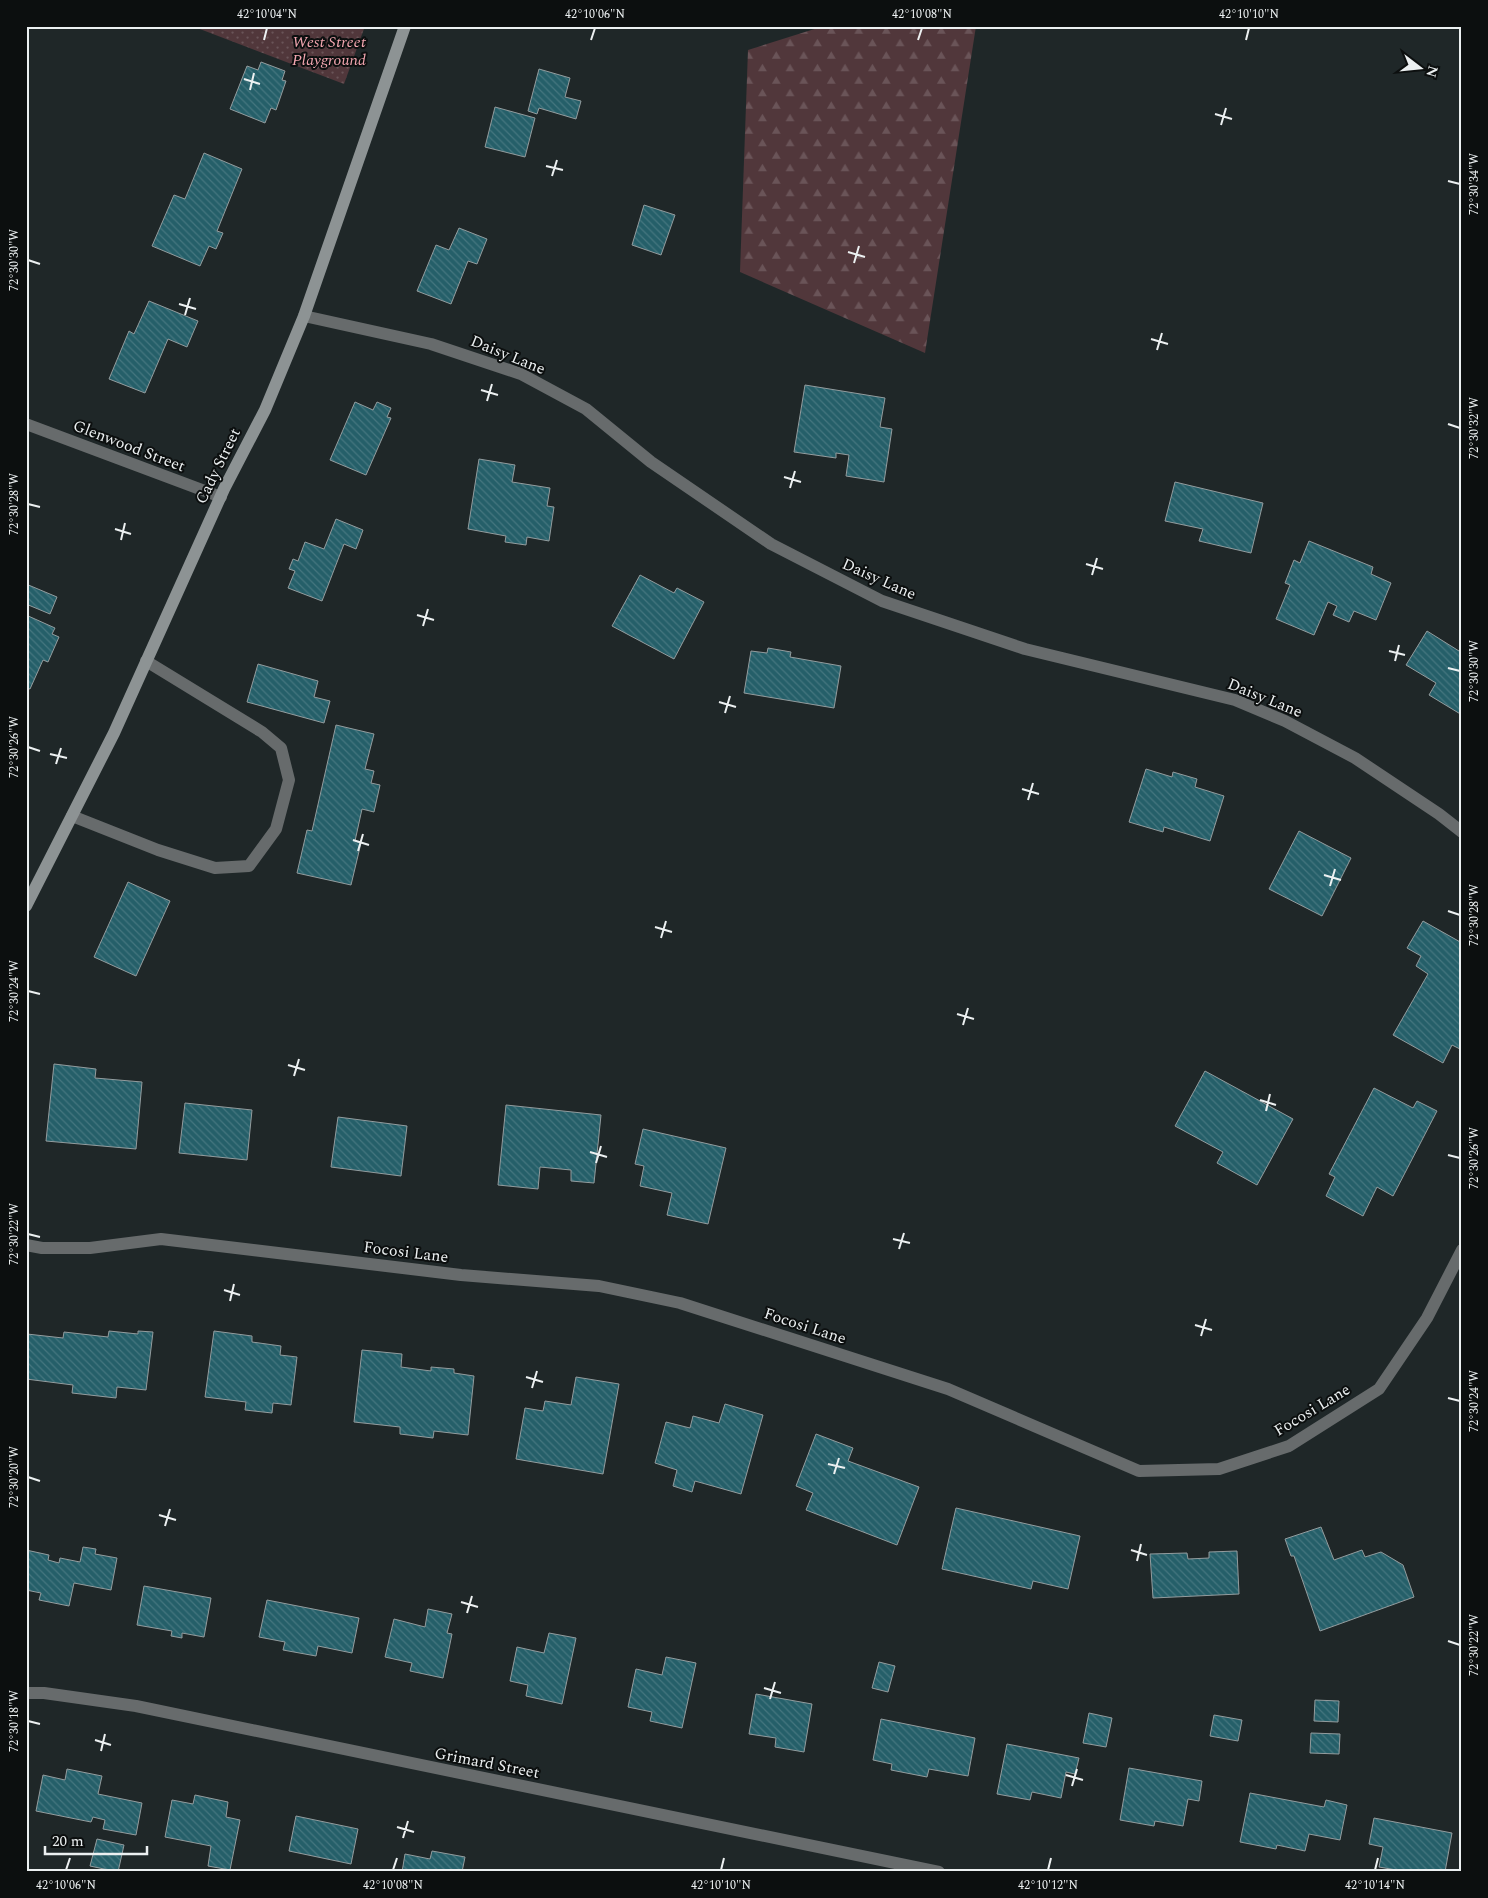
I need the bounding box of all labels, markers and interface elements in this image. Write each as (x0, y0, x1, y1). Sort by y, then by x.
text: 42°10'04"N (237, 5, 297, 24)
text: 42°10'06"N (565, 5, 625, 24)
text: 42°10'08"N (892, 5, 952, 24)
text: 42°10'10"N (1219, 5, 1279, 24)
park label: West Street Playground (292, 30, 367, 72)
north arrow (1396, 42, 1446, 92)
text: N (1420, 63, 1444, 80)
text: 72°30'34"W (1465, 153, 1484, 215)
text: 72°30'30"W (5, 229, 24, 291)
street label: Daisy Lane (467, 329, 549, 381)
text: 72°30'32"W (1465, 397, 1484, 459)
street label: Glenwood Street (69, 414, 189, 479)
street label: Cady Street (189, 424, 247, 508)
text: 72°30'28"W (5, 473, 24, 535)
street label: Daisy Lane (838, 552, 920, 606)
text: 72°30'30"W (1465, 640, 1484, 702)
street label: Daisy Lane (1224, 672, 1306, 724)
text: 72°30'26"W (5, 716, 24, 778)
text: 72°30'28"W (1465, 884, 1484, 946)
text: 72°30'24"W (5, 960, 24, 1022)
text: 72°30'26"W (1465, 1127, 1484, 1189)
text: 72°30'22"W (5, 1203, 24, 1265)
street label: Focosi Lane (362, 1235, 450, 1269)
street label: Focosi Lane (761, 1301, 849, 1351)
text: 72°30'24"W (1465, 1370, 1484, 1432)
street label: Focosi Lane (1269, 1378, 1355, 1442)
text: 72°30'20"W (5, 1446, 24, 1508)
text: 72°30'22"W (1465, 1614, 1484, 1676)
text: 72°30'18"W (5, 1690, 24, 1752)
street label: Grimard Street (432, 1741, 542, 1785)
scale bar (45, 1823, 148, 1855)
text: 20 m (52, 1830, 84, 1853)
text: 42°10'06"N (36, 1876, 96, 1895)
text: 42°10'08"N (363, 1876, 423, 1895)
text: 42°10'10"N (691, 1876, 751, 1895)
text: 42°10'12"N (1018, 1876, 1078, 1895)
text: 42°10'14"N (1345, 1876, 1405, 1895)

